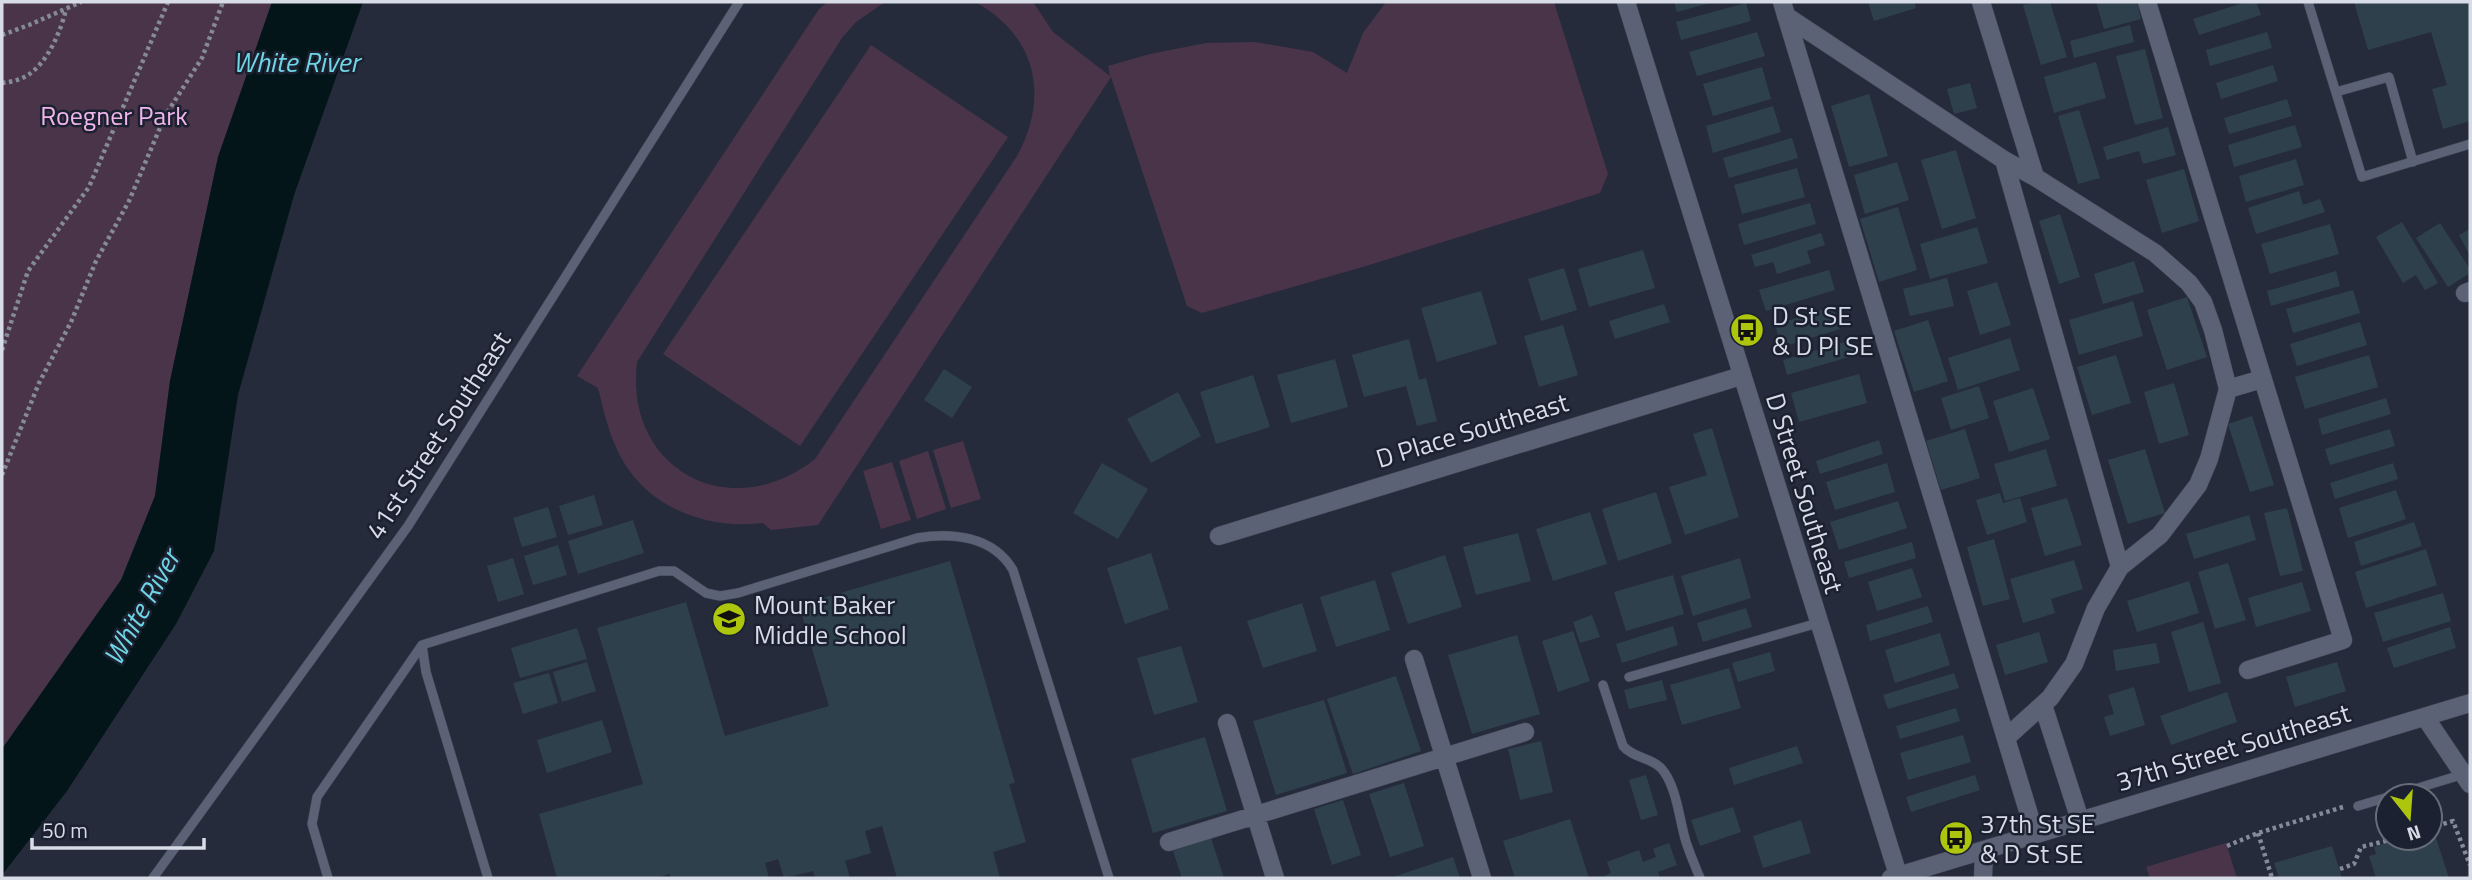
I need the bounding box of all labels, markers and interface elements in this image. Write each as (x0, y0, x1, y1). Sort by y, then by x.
water label: White River (233, 40, 362, 83)
park label: Roegner Park (40, 96, 188, 135)
place label: D St SE & D Pl SE (1772, 296, 1874, 365)
bus stop icon: D St SE & D Pl SE (1728, 311, 1766, 349)
street label: 41st Street Southeast (356, 323, 520, 547)
street label: D Place Southeast (1371, 382, 1573, 478)
street label: D Street Southeast (1756, 388, 1854, 598)
water label: White River (91, 538, 192, 673)
place label: Mount Baker Middle School (754, 585, 907, 654)
school or university icon: Mount Baker Middle School (710, 600, 748, 638)
street label: 37th Street Southeast (2111, 693, 2355, 801)
north arrow (2374, 782, 2444, 852)
place label: 37th St SE & D St SE (1980, 804, 2095, 873)
scale bar (32, 806, 203, 850)
text: 50 m (42, 814, 88, 846)
text: N (2404, 818, 2425, 850)
bus stop icon: 37th St SE & D St SE (1937, 819, 1975, 857)

